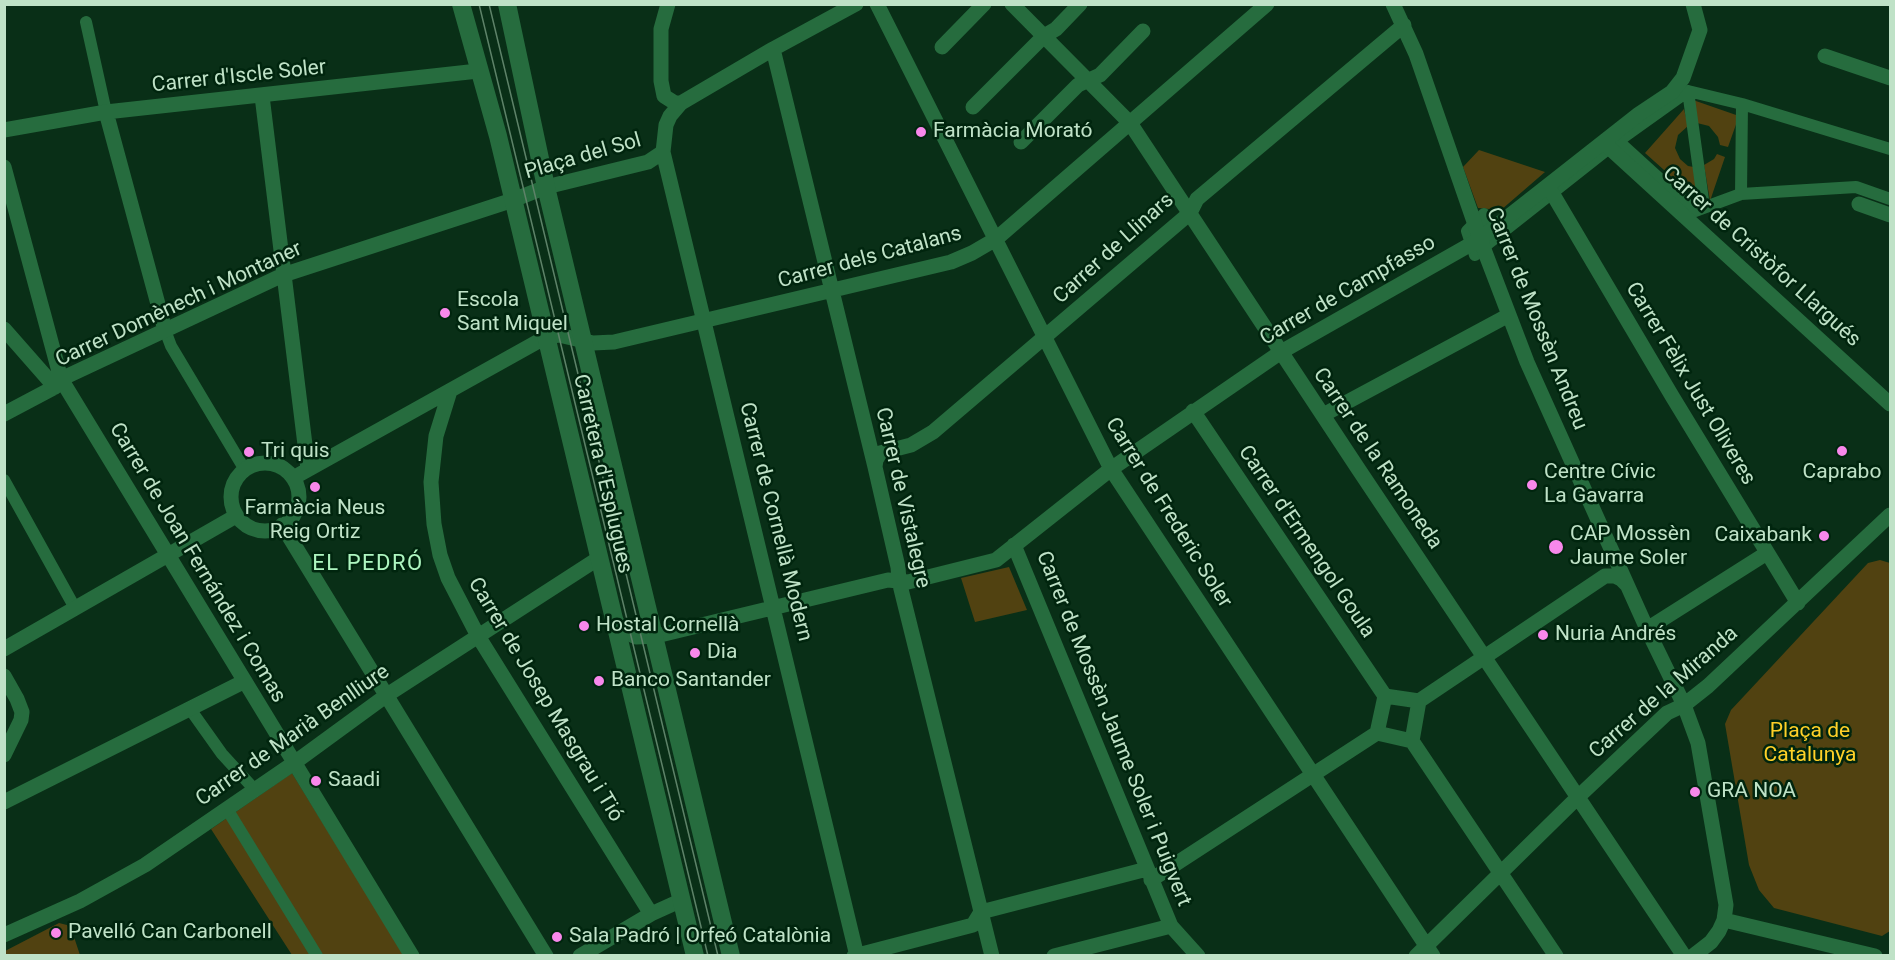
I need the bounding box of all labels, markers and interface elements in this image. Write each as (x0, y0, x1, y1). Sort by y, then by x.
street label: Carrer d'Iscle Soler (151, 55, 327, 99)
place label: Farmàcia Morató (933, 119, 1092, 145)
marker: Farmàcia Morató (914, 125, 928, 139)
street label: Plaça del Sol (522, 128, 644, 186)
street label: Carrer de Cristòfor Llargués (1657, 161, 1865, 353)
street label: Carrer de Llinars (1049, 188, 1179, 310)
street label: Carrer de Mossèn Andreu (1480, 204, 1592, 434)
street label: Carrer dels Catalans (775, 221, 965, 295)
street label: Carrer de Campfasso (1256, 230, 1440, 352)
street label: Carrer Domènech i Montaner (52, 237, 306, 373)
street label: Carrer Fèlix Just Oliveres (1620, 278, 1760, 490)
place label: Escola Sant Miquel (457, 288, 568, 338)
marker: Escola Sant Miquel (438, 306, 452, 320)
street label: Carrer de la Ramoneda (1307, 364, 1447, 554)
street label: Carretera d'Esplugues (567, 372, 637, 576)
street label: Carrer de Cornellà Modern (733, 400, 817, 644)
street label: Carrer de Vistalegre (869, 405, 935, 591)
street label: Carrer de Frederic Soler (1099, 413, 1237, 613)
street label: Carrer de Joan Fernández i Comas (103, 418, 291, 708)
place label: Tri quis (261, 439, 330, 465)
street label: Carrer d'Ermengol Goula (1232, 441, 1380, 643)
marker: Caprabo (1835, 444, 1849, 458)
marker: Tri quis (242, 445, 256, 459)
place label: Centre Cívic La Gavarra (1544, 460, 1656, 510)
place label: Caprabo (1803, 460, 1881, 486)
marker: Centre Cívic La Gavarra (1525, 478, 1539, 492)
marker: Farmàcia Neus Reig Ortiz (308, 480, 322, 494)
place label: Farmàcia Neus Reig Ortiz (245, 496, 385, 546)
place label: CAP Mossèn Jaume Soler (1570, 522, 1691, 572)
place label: Caixabank (1715, 523, 1812, 549)
marker: Caixabank (1817, 529, 1831, 543)
marker: CAP Mossèn Jaume Soler (1547, 538, 1565, 556)
street label: Carrer de Mossèn Jaume Soler i Puigvert (1030, 548, 1196, 910)
district label: EL PEDRÓ (312, 551, 424, 577)
street label: Carrer de Josep Masgrau i Tió (462, 573, 628, 827)
place label: Hostal Cornellà (596, 613, 740, 639)
marker: Hostal Cornellà (577, 619, 591, 633)
place label: Nuria Andrés (1555, 622, 1676, 648)
street label: Carrer de la Miranda (1584, 622, 1744, 764)
marker: Nuria Andrés (1536, 628, 1550, 642)
place label: Dia (707, 640, 737, 666)
marker: Dia (688, 646, 702, 660)
street label: Carrer de Marià Benlliure (192, 660, 394, 812)
place label: Banco Santander (611, 668, 771, 694)
marker: Banco Santander (592, 674, 606, 688)
park label: Plaça de Catalunya (1764, 719, 1856, 769)
place label: Saadi (328, 768, 380, 794)
marker: Saadi (309, 774, 323, 788)
place label: GRA NOA (1707, 779, 1796, 805)
marker: GRA NOA (1688, 785, 1702, 799)
place label: Pavelló Can Carbonell (68, 920, 272, 946)
place label: Sala Padró | Orfeó Catalònia (569, 924, 831, 950)
marker: Pavelló Can Carbonell (49, 926, 63, 940)
marker: Sala Padró | Orfeó Catalònia (550, 930, 564, 944)

